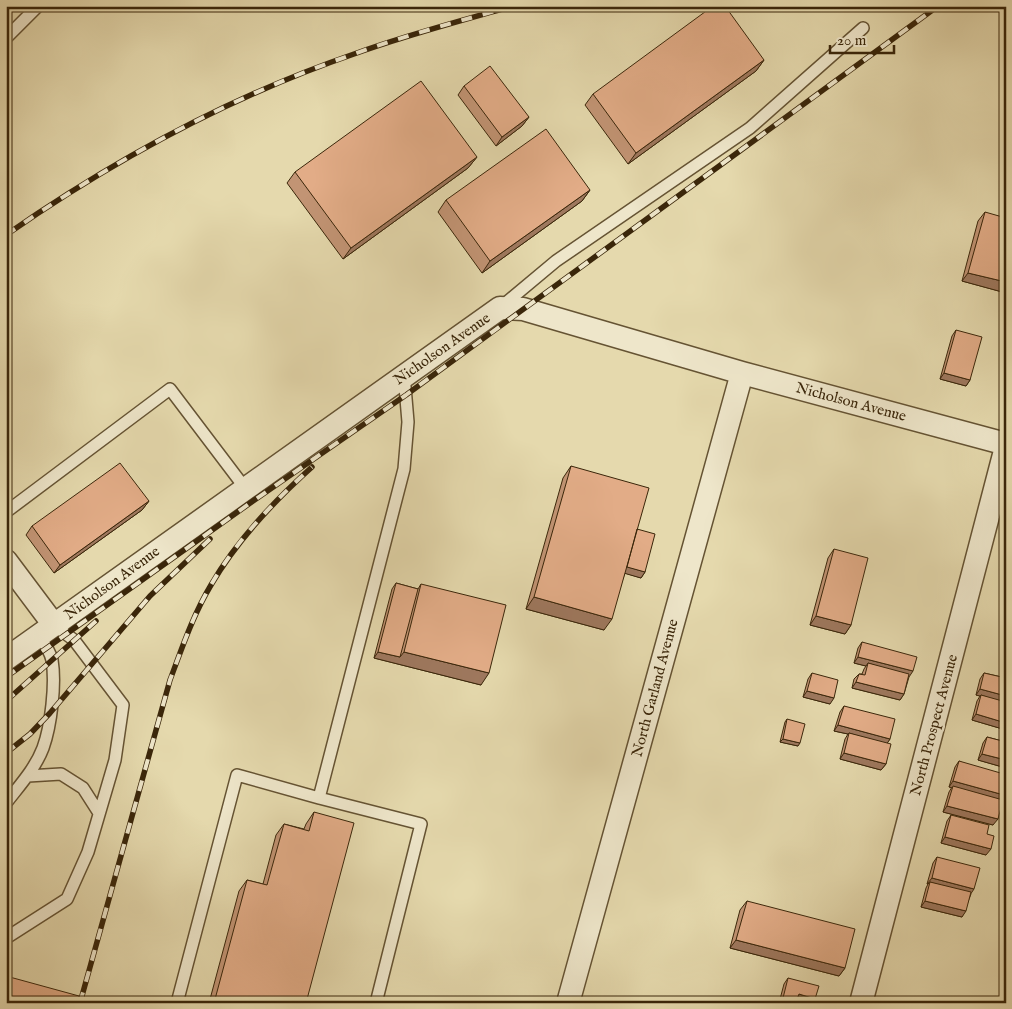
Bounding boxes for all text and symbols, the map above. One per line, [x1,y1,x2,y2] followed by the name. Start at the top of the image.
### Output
[830,22,893,54] scale bar
[837,31,867,50] text: 20 m
[390,309,494,389] street label: Nicholson Avenue
[794,378,908,426] street label: Nicholson Avenue
[60,542,164,624] street label: Nicholson Avenue
[627,617,683,759] street label: North Garland Avenue
[906,652,962,798] street label: North Prospect Avenue

